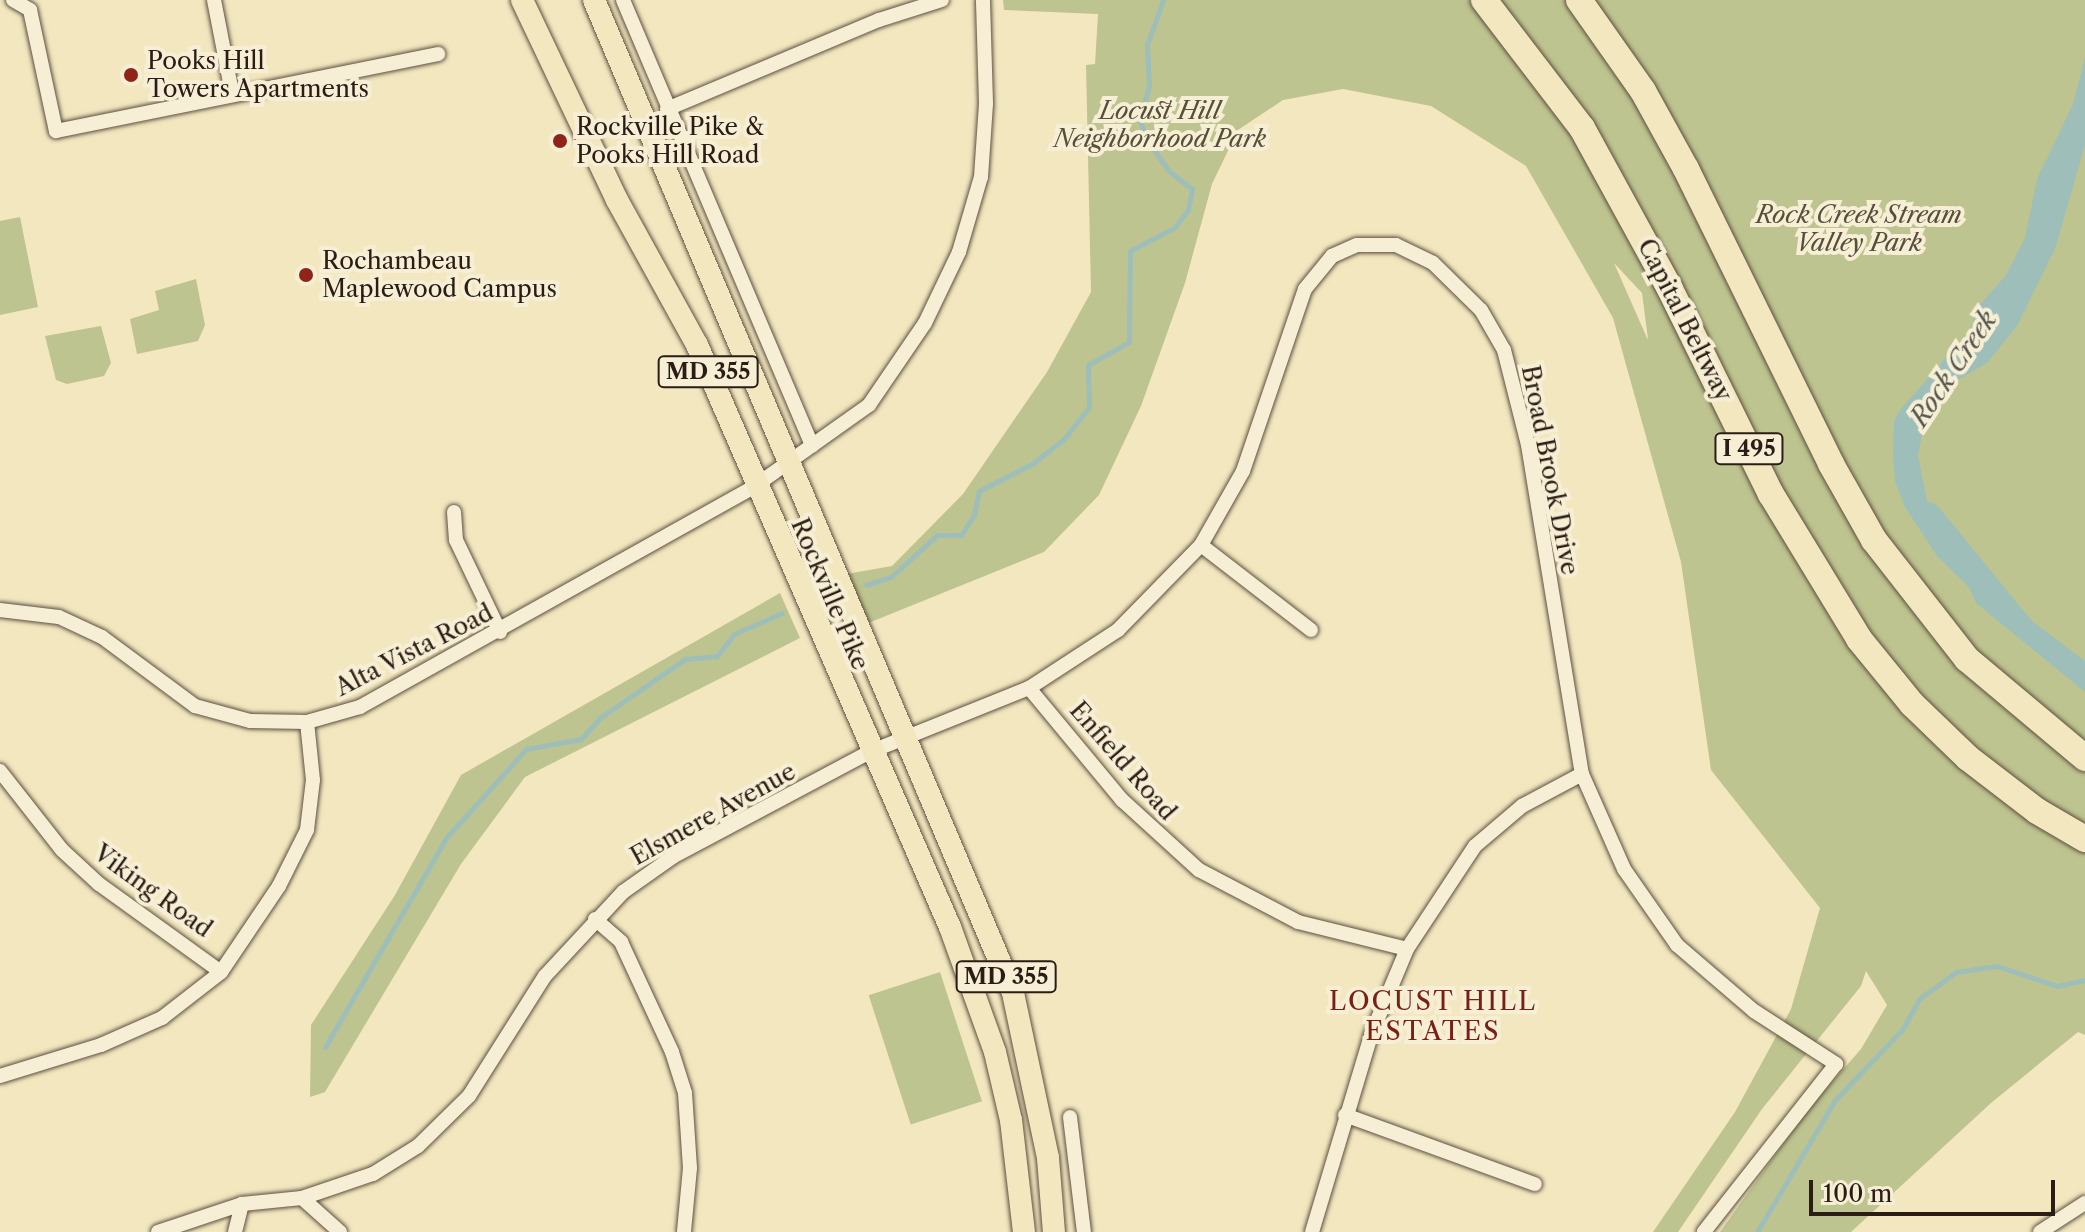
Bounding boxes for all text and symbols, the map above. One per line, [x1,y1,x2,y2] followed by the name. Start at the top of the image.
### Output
[147,47,370,103] place label: Pooks Hill Towers Apartments
[122,66,140,84] marker: Pooks Hill Towers Apartments
[1054,97,1266,153] park label: Locust Hill Neighborhood Park
[576,113,764,169] place label: Rockville Pike & Pooks Hill Road
[551,132,569,150] marker: Rockville Pike & Pooks Hill Road
[1756,201,1962,257] park label: Rock Creek Stream Valley Park
[1632,234,1738,406] street label: Capital Beltway
[322,247,557,303] place label: Rochambeau Maplewood Campus
[297,266,315,284] marker: Rochambeau Maplewood Campus
[1904,305,2004,433] water label: Rock Creek
[656,354,760,390] road number: MD 355
[1516,363,1584,577] street label: Broad Brook Drive
[1713,431,1785,467] road number: I 495
[785,514,875,674] street label: Rockville Pike
[330,598,498,702] street label: Alta Vista Road
[1064,696,1182,826] street label: Enfield Road
[625,757,801,871] street label: Elsmere Avenue
[88,838,218,944] street label: Viking Road
[954,959,1058,995] road number: MD 355
[1329,986,1537,1048] district label: LOCUST HILL ESTATES
[1813,1164,2059,1214] scale bar
[1823,1179,1892,1208] text: 100 m

